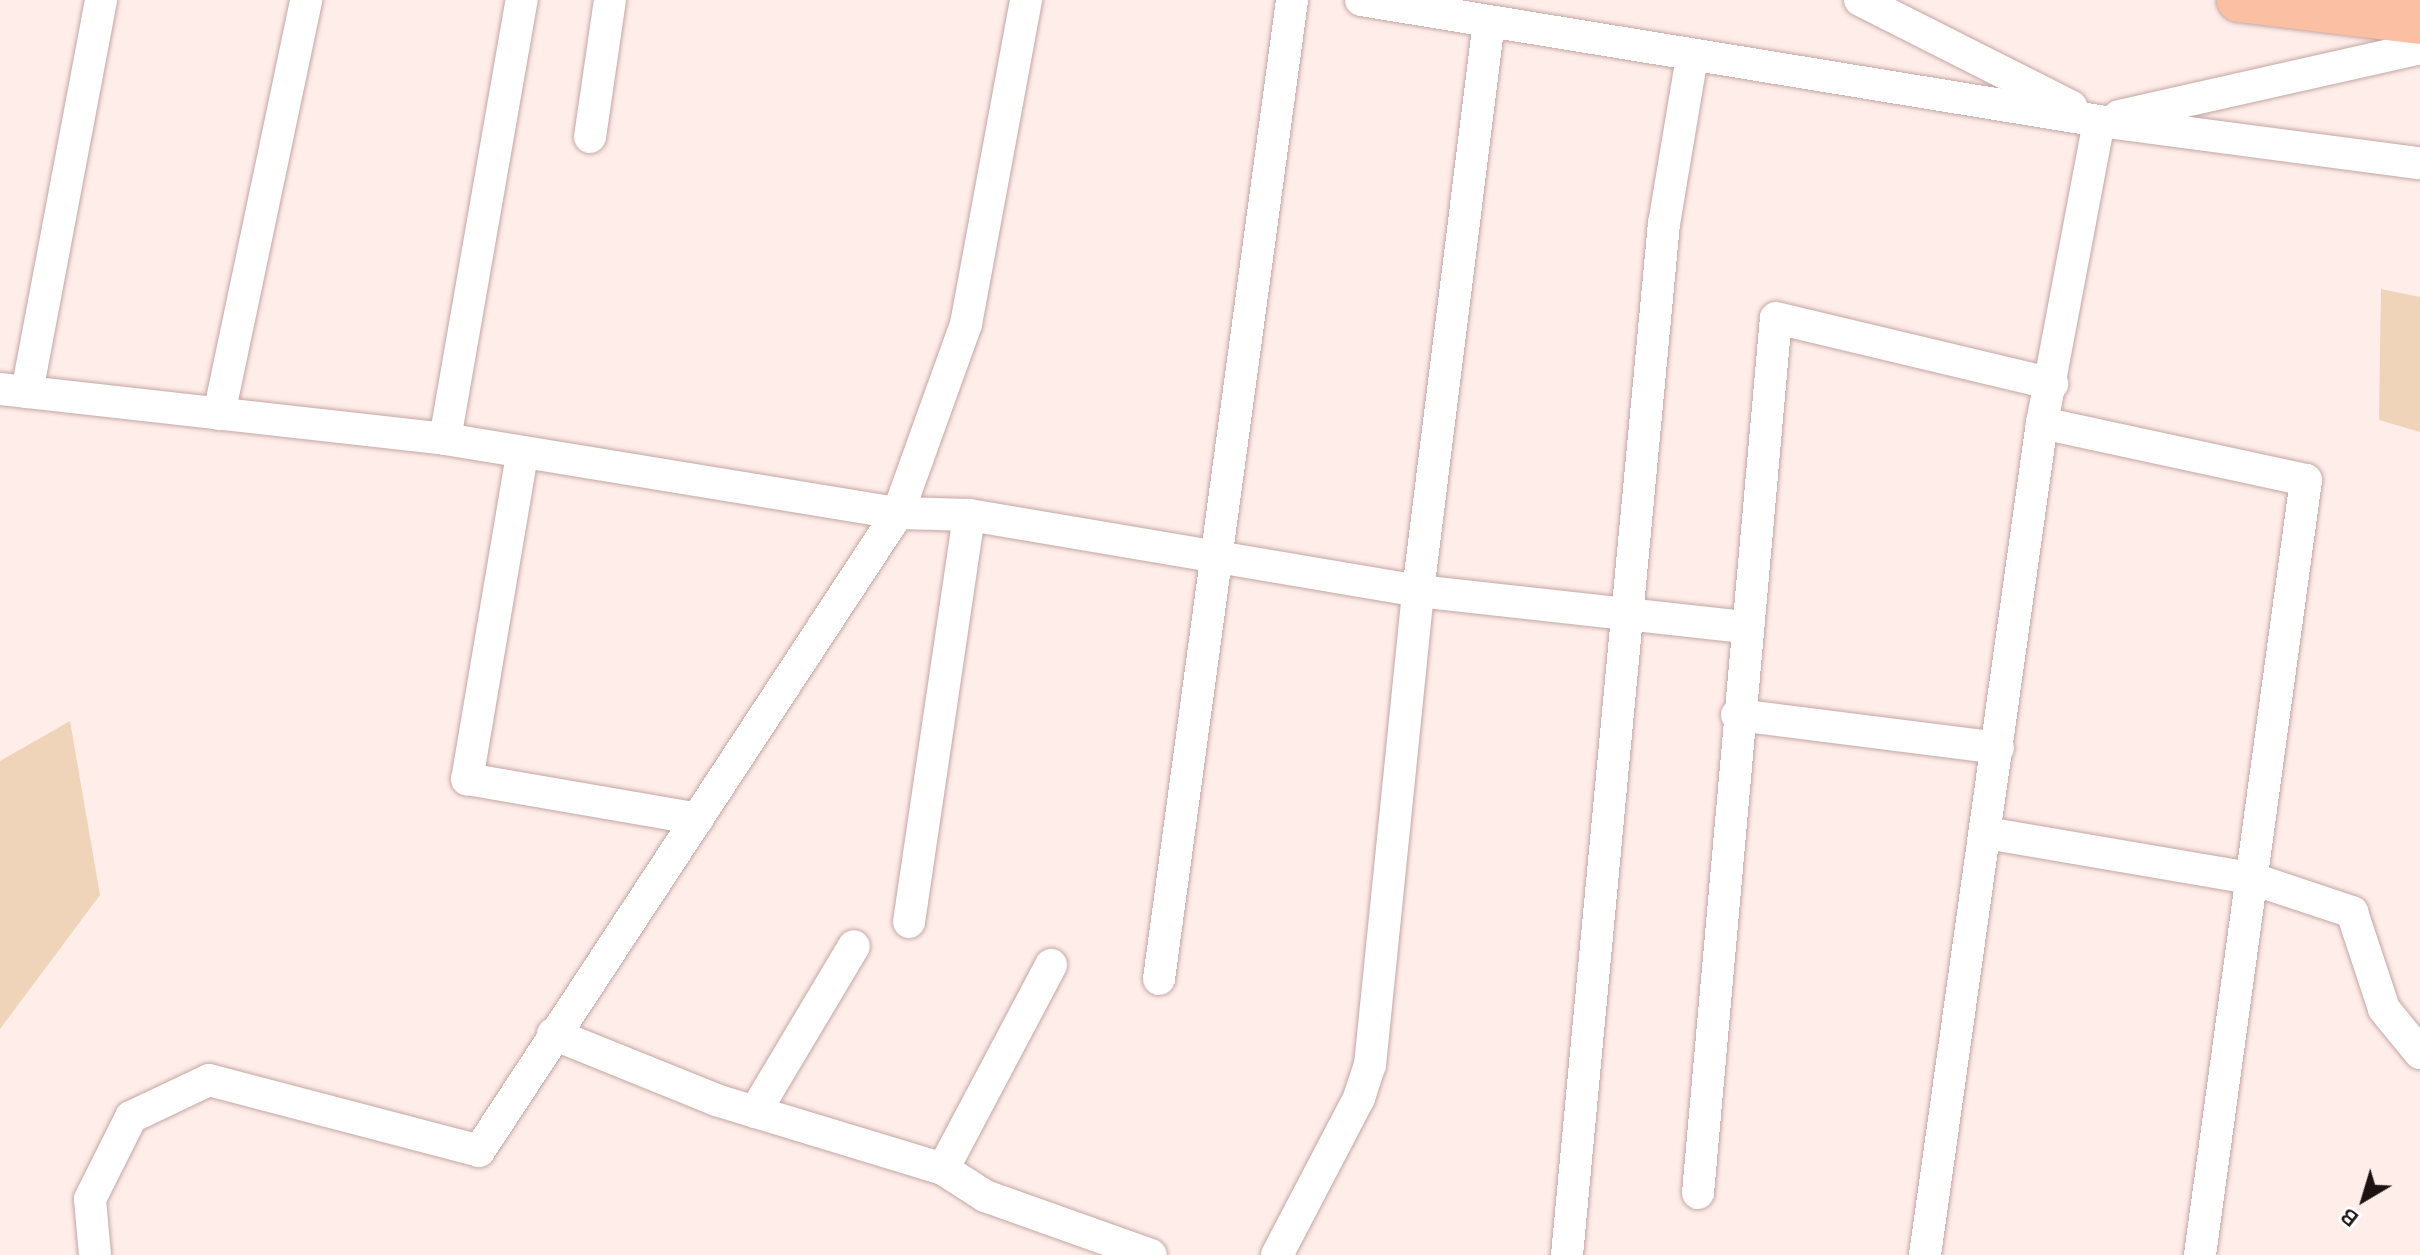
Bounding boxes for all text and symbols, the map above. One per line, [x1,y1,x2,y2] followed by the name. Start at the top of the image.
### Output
[2324,1159,2404,1239] north arrow
[2335,1202,2364,1234] text: B

